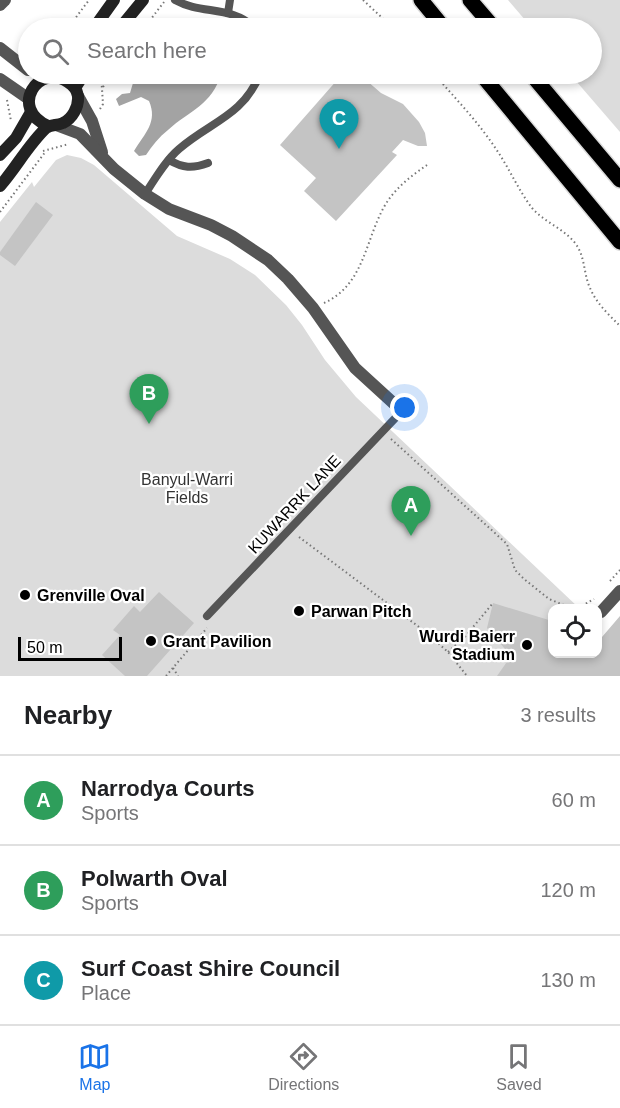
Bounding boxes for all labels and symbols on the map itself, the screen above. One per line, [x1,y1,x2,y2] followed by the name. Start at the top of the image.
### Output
[320,100,358,149] pin: C
[130,374,168,424] pin: B
[390,393,419,422] your location
[245,452,344,557] street label: KUWARRK LANE
[141,471,233,506] park label: Banyul-Warri Fields
[392,486,430,536] pin: A
[37,587,145,604] place label: Grenville Oval
[18,588,32,602] marker: Grenville Oval
[311,603,411,620] place label: Parwan Pitch
[292,604,306,618] marker: Parwan Pitch
[419,628,515,663] place label: Wurdi Baierr Stadium
[163,633,271,650] place label: Grant Pavilion
[18,634,122,662] scale bar
[144,634,158,648] marker: Grant Pavilion
[520,638,534,652] marker: Wurdi Baierr Stadium

